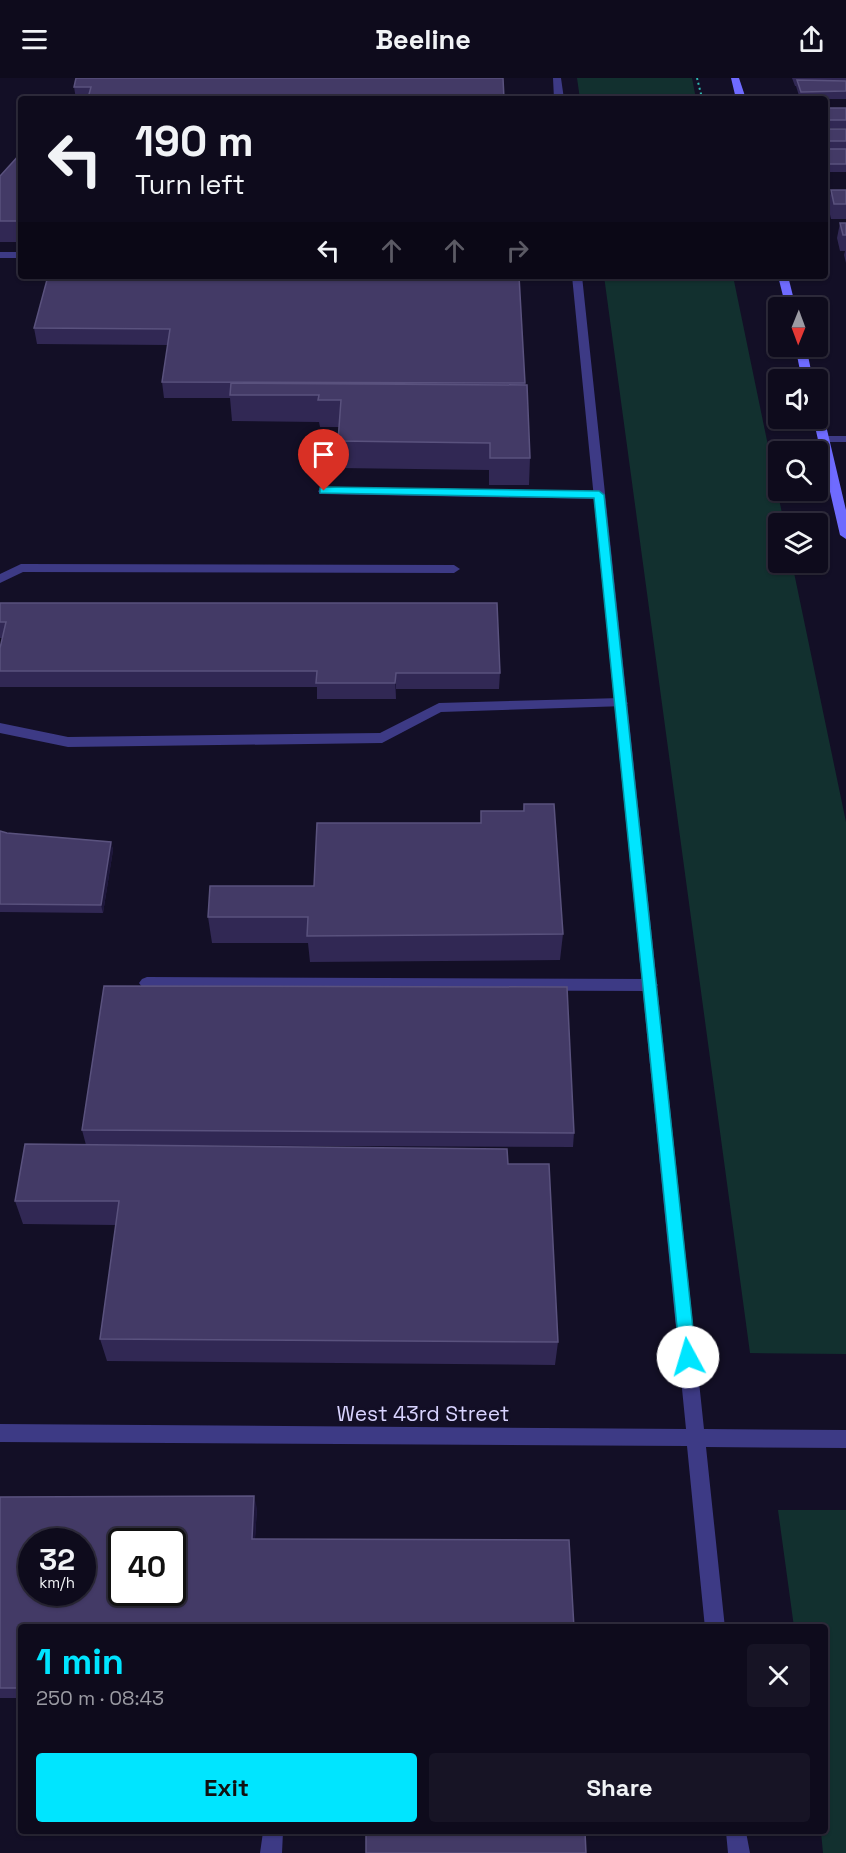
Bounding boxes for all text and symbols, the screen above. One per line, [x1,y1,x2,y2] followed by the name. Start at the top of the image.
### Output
[375,22,471,57] text: Beeline
[18,23,51,56] icon: menu
[795,23,828,56] icon: share
[135,115,254,168] text: 190 m
[36,120,114,198] icon: left
[135,167,245,202] text: Turn left
[312,234,345,267] icon: left
[375,234,408,267] icon: ahead
[438,234,471,267] icon: ahead
[501,234,534,267] icon: right
[768,297,828,357] north arrow
[768,297,828,573] map controls
[768,369,828,429] button: sound
[298,429,349,491] pin
[307,438,340,471] icon: arrive
[768,441,828,501] button: search
[768,513,828,573] button: layers
[656,1325,720,1389] position arrow
[337,1400,509,1427] street label: West 43rd Street
[108,1528,186,1606] speed limit sign: 40
[39,1540,75,1579] text: 32
[39,1573,75,1592] text: km/h
[36,1639,124,1685] text: 1 min
[747,1644,810,1707] button: close
[36,1685,164,1711] text: 250 m · 08:43
[36,1753,417,1822] button: Exit
[429,1753,810,1822] button: Share

